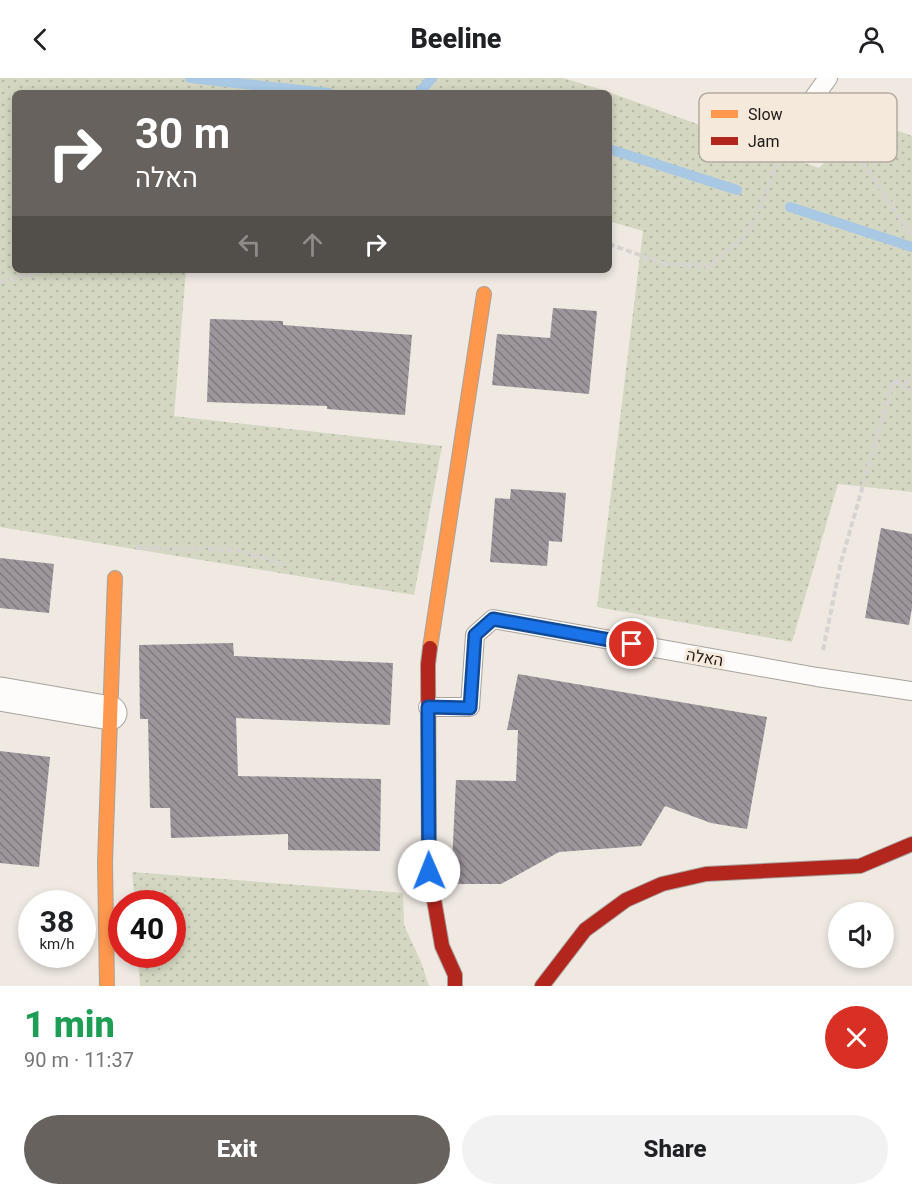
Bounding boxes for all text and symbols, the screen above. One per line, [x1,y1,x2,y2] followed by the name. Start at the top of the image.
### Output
[24,23,57,56] icon: back
[410,23,502,55] text: Beeline
[855,23,888,56] icon: person
[699,93,897,162] legend
[748,105,783,124] text: Slow
[135,109,230,158] text: 30 m
[36,114,114,192] icon: right
[748,132,780,151] text: Jam
[135,162,198,194] text: האלה
[233,228,266,261] icon: left
[296,228,329,261] icon: ahead
[359,228,392,261] icon: right
[606,618,657,669] pin
[615,627,648,660] icon: arrive
[685,645,725,670] street label: האלה
[397,839,461,903] position arrow
[108,890,186,968] speed limit sign: 40
[828,902,894,968] map controls
[828,902,894,968] button: sound
[40,904,74,939] text: 38
[39,935,75,953] text: km/h
[24,1004,115,1046] text: 1 min
[825,1006,888,1069] button: close
[24,1048,134,1072] text: 90 m · 11:37
[24,1115,450,1184] button: Exit
[462,1115,888,1184] button: Share

